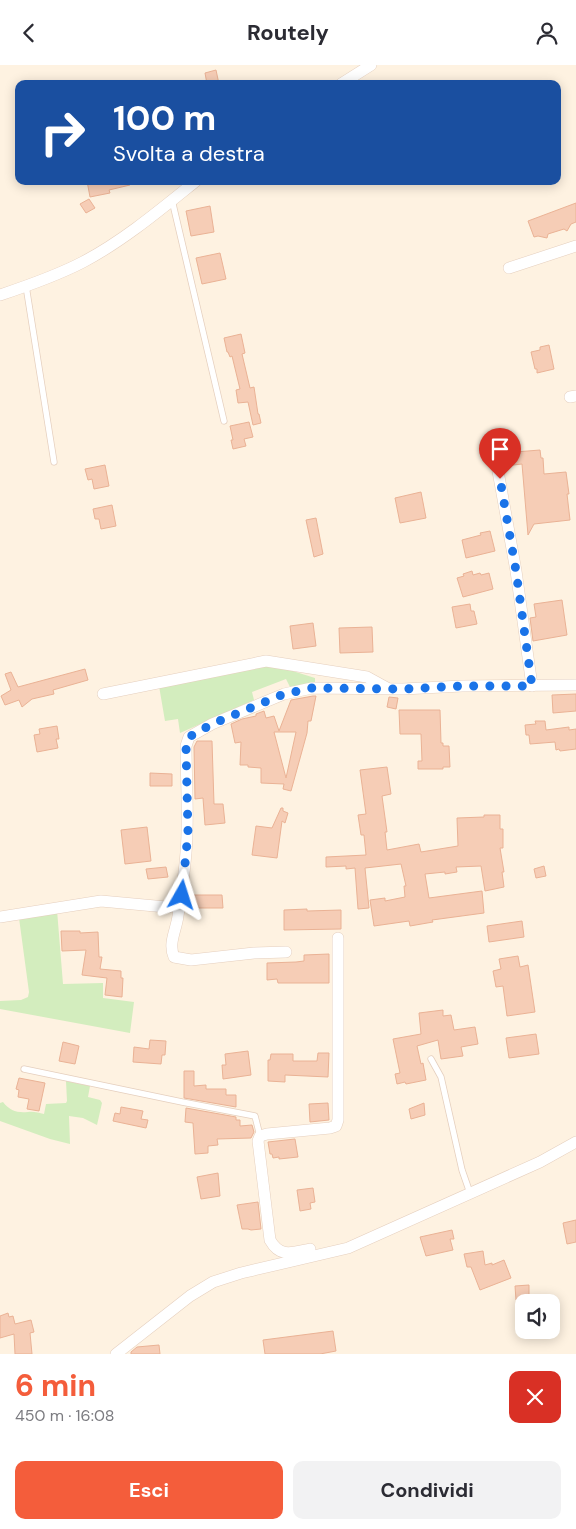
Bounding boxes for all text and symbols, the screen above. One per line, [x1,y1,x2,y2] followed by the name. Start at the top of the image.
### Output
[247,18,329,47] text: Routely
[15,19,43,47] icon: back
[533,19,561,47] icon: person
[113,95,216,141] text: 100 m
[30,100,95,165] icon: right
[113,139,265,168] text: Svolta a destra
[479,428,521,479] pin
[486,435,514,463] icon: arrive
[155,868,207,920] position arrow
[515,1294,560,1339] map controls
[515,1294,560,1339] button: sound
[15,1366,96,1405] text: 6 min
[509,1371,561,1423] button: close
[15,1405,115,1426] text: 450 m · 16:08
[15,1461,283,1519] button: Esci
[293,1461,561,1519] button: Condividi

